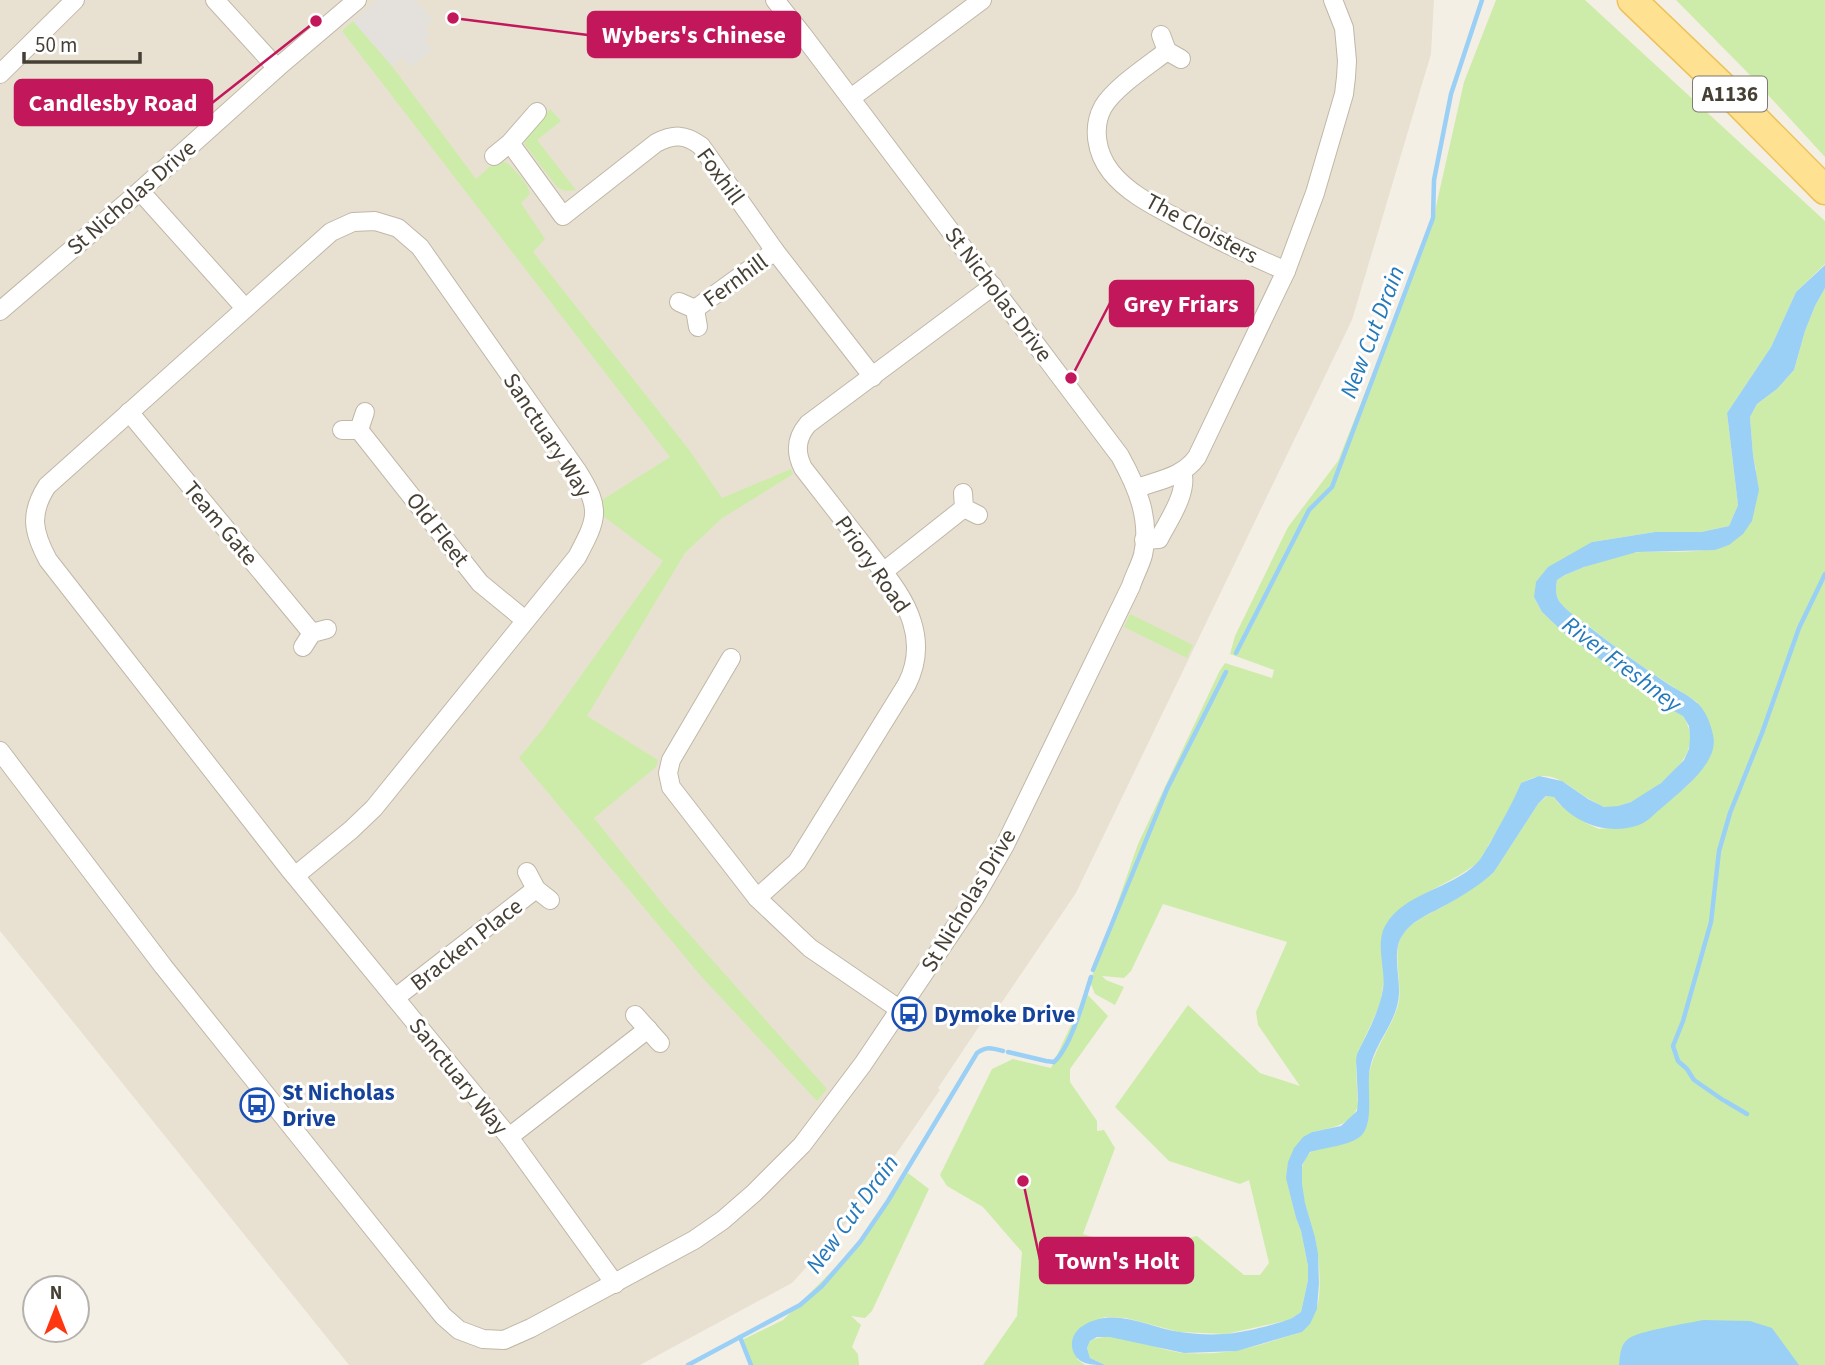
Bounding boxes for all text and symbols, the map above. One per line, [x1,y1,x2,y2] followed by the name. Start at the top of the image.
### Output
[588,12,800,57] callout: Wybers's Chinese
[602,18,786,53] text: Wybers's Chinese
[24,21,140,65] scale bar
[35,30,77,60] text: 50 m
[1693,76,1767,112] road number: A1136
[15,80,212,125] callout: Candlesby Road
[29,86,197,121] text: Candlesby Road
[59,132,203,263] street label: St Nicholas Drive
[689,141,753,212] street label: Foxhill
[1139,185,1264,272] street label: The Cloisters
[937,220,1060,369] street label: St Nicholas Drive
[696,246,774,315] street label: Fernhill
[1331,261,1414,403] water label: New Cut Drain
[1110,281,1253,326] callout: Grey Friars
[1123,287,1239,322] text: Grey Friars
[495,367,600,504] street label: Sanctuary Way
[175,474,266,573] street label: Team Gate
[398,485,477,574] street label: Old Fleet
[827,509,918,620] street label: Priory Road
[1555,608,1690,722] water label: River Freshney
[913,822,1024,978] street label: St Nicholas Drive
[403,890,529,999] street label: Bracken Place
[890,995,928,1033] bus stop icon: Dymoke Drive
[934,998,1075,1031] place label: Dymoke Drive
[401,1011,516,1142] street label: Sanctuary Way
[282,1076,395,1135] place label: St Nicholas Drive
[238,1086,276,1124] bus stop icon: St Nicholas Drive
[797,1148,907,1281] water label: New Cut Drain
[1040,1238,1193,1283] callout: Town's Holt
[1055,1244,1179,1279] text: Town's Holt
[21,1274,91,1344] north arrow
[50,1280,62,1307] text: N

